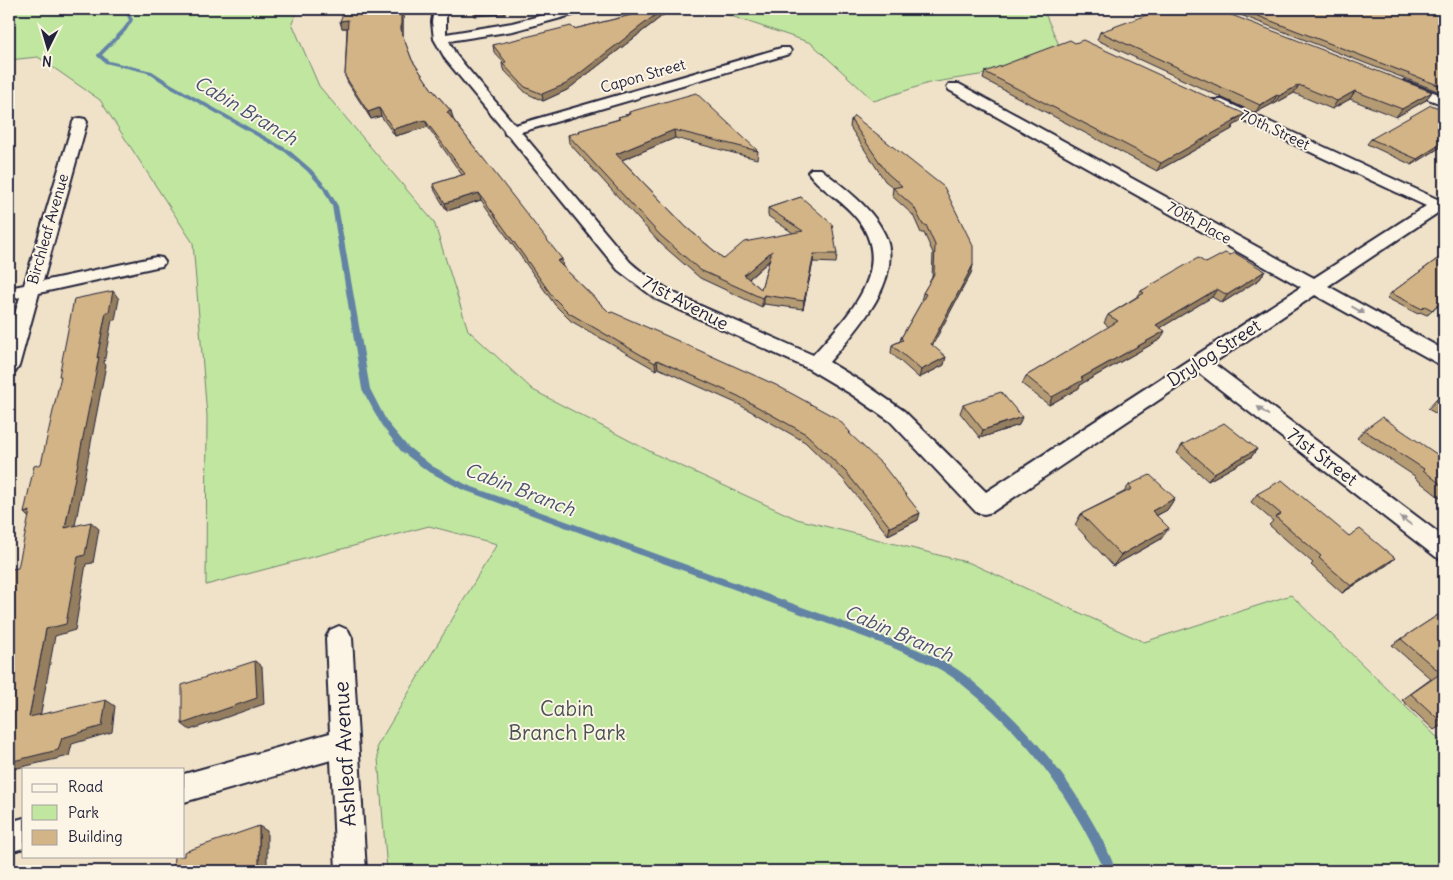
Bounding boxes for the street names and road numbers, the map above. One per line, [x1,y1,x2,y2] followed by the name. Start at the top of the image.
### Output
[598,54,688,97] street label: Capon Street
[1237,105,1313,154] street label: 70th Street
[23,171,72,286] street label: Birchleaf Avenue
[1164,197,1235,248] street label: 70th Place
[638,270,733,335] street label: 71st Avenue
[1163,314,1265,391] street label: Drylog Street
[1282,423,1362,491] street label: 71st Street
[327,681,362,827] street label: Ashleaf Avenue

